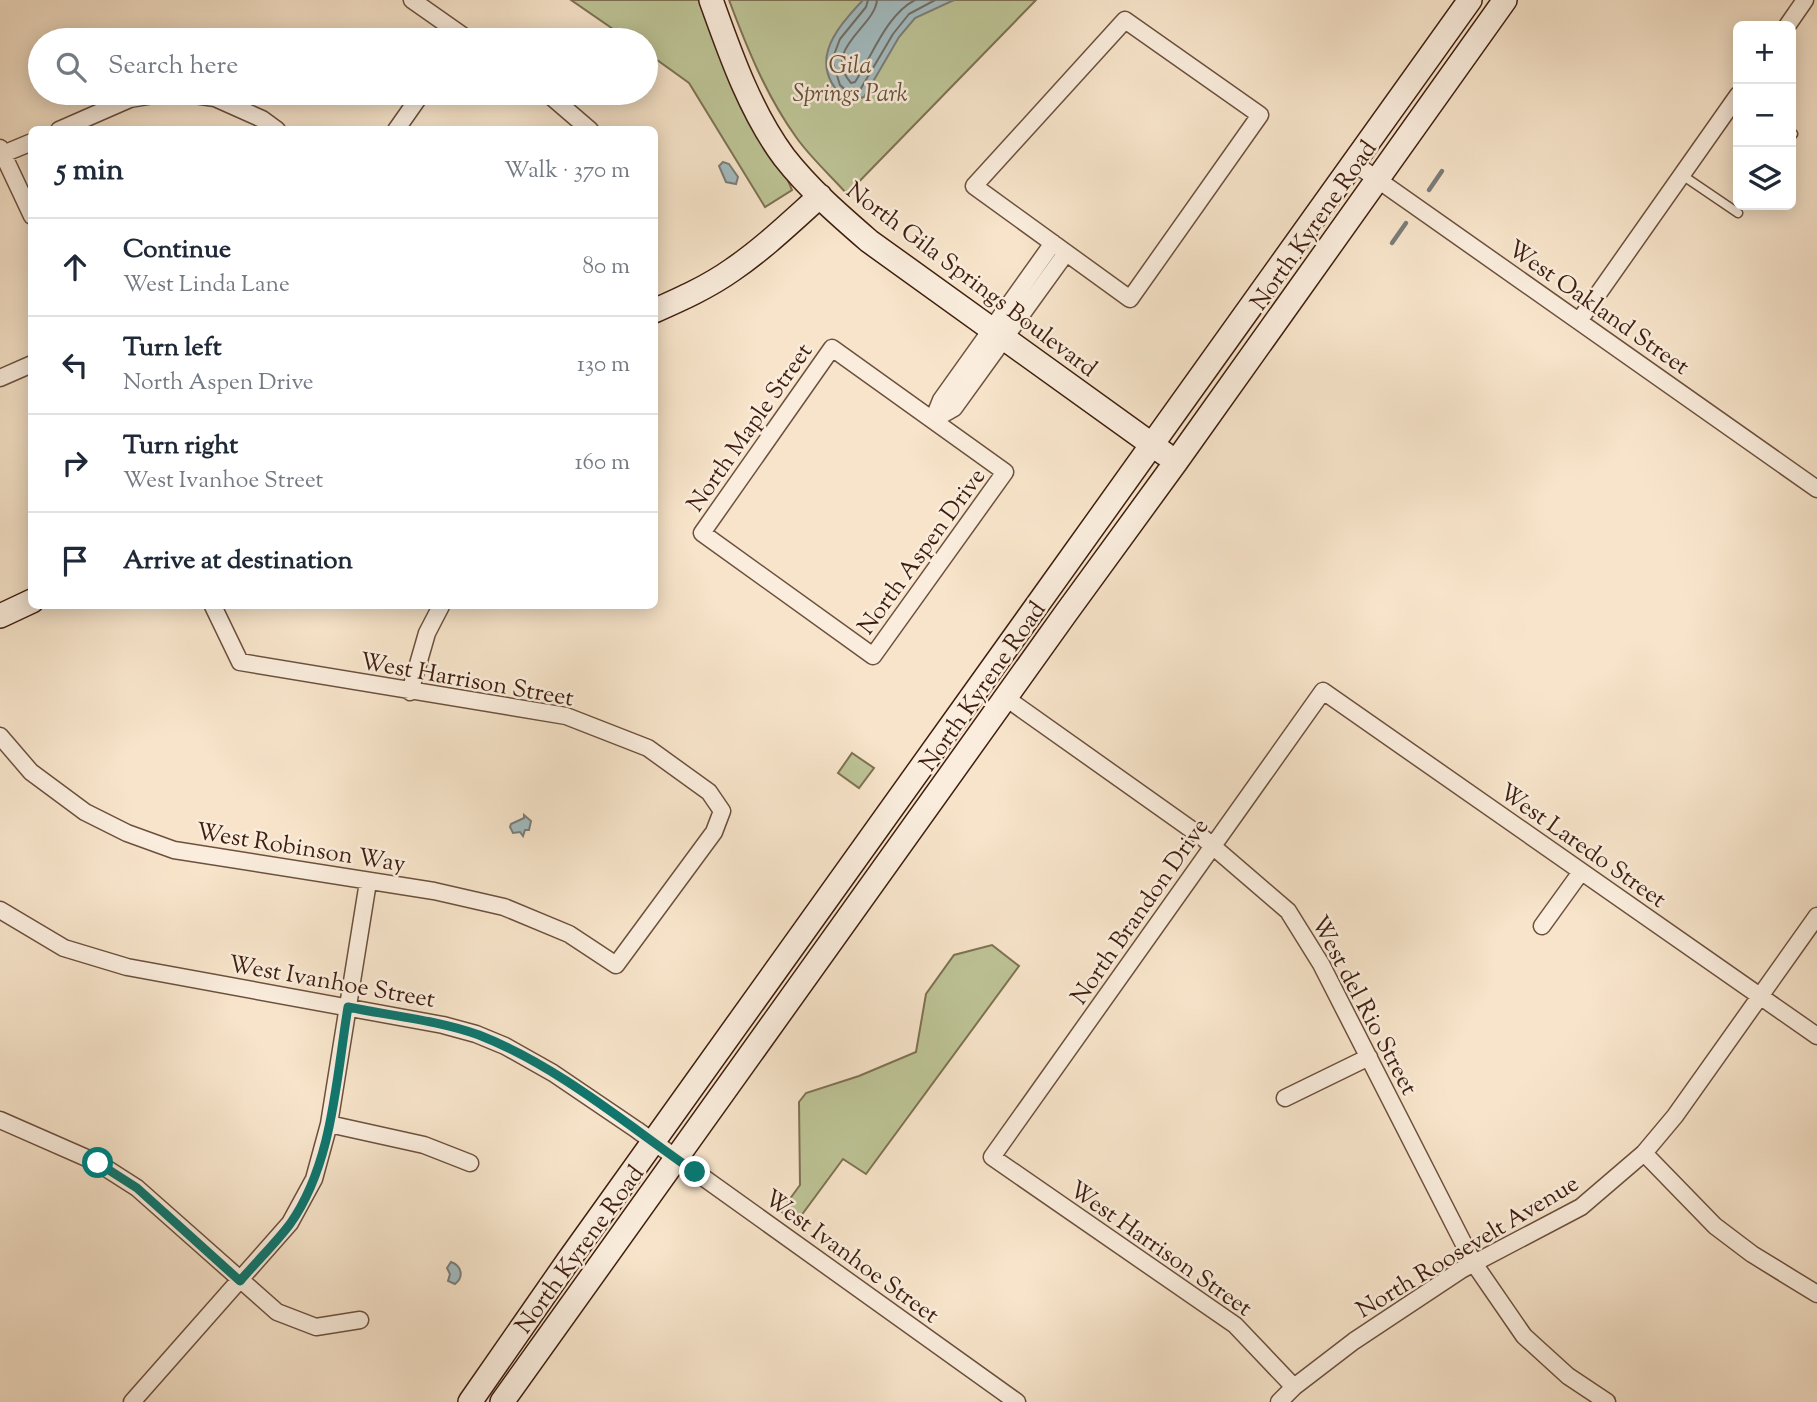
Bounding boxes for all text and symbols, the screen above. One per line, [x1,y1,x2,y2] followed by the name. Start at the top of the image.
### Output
[1733,21,1796,210] map controls
[1733,21,1796,84] button: +
[28,28,658,105] search box
[52,48,90,86] icon: search
[108,48,238,85] text: Search here
[792,50,908,112] park label: Gila Springs Park
[1733,84,1796,147] button: −
[1243,134,1386,318] street label: North Kyrene Road
[1733,147,1796,210] button: layers
[56,150,124,193] text: 5 min
[504,155,630,188] text: Walk · 370 m
[838,175,1104,387] street label: North Gila Springs Boulevard
[123,232,231,269] text: Continue
[1500,233,1696,384] street label: West Oakland Street
[56,248,94,286] icon: ahead
[582,251,630,284] text: 80 m
[123,269,290,302] text: West Linda Lane
[123,330,222,367] text: Turn left
[680,337,822,519] street label: North Maple Street
[56,346,94,384] icon: left
[577,349,630,382] text: 130 m
[123,367,314,400] text: North Aspen Drive
[123,428,238,465] text: Turn right
[56,444,94,482] icon: right
[575,447,630,480] text: 160 m
[850,462,995,643] street label: North Aspen Drive
[123,465,323,498] text: West Ivanhoe Street
[56,542,94,580] icon: arrive
[123,543,353,580] text: Arrive at destination
[912,595,1055,779] street label: North Kyrene Road
[357,645,576,717] street label: West Harrison Street
[1491,776,1672,917] street label: West Laredo Street
[1063,812,1218,1012] street label: North Brandon Drive
[194,816,408,882] street label: West Robinson Way
[1302,910,1425,1102] street label: West del Rio Street
[226,948,438,1018] street label: West Ivanhoe Street
[82,1147,113,1178] route start
[679,1156,710,1187] route end
[508,1159,654,1341] street label: North Kyrene Road
[1350,1168,1586,1328] street label: North Roosevelt Avenue
[1061,1174,1258,1326] street label: West Harrison Street
[756,1182,945,1333] street label: West Ivanhoe Street

